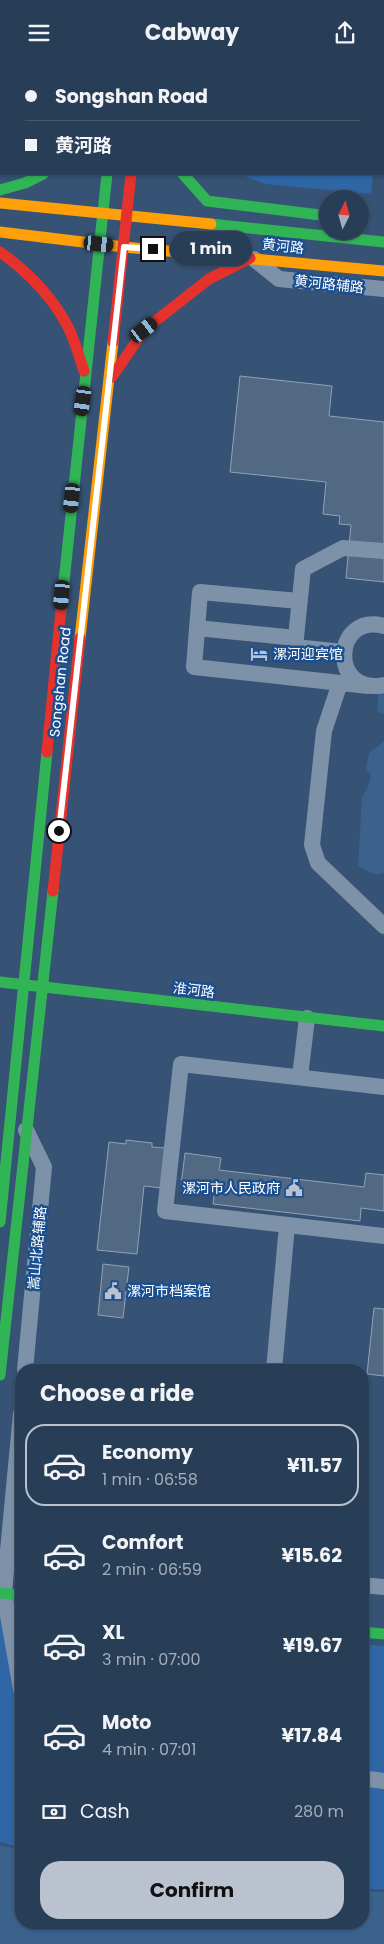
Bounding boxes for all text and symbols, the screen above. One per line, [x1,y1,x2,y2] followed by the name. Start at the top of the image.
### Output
[145,17,239,48] text: Cabway
[25,19,53,47] icon: menu
[331,19,359,47] icon: share
[55,83,208,110] text: Songshan Road
[55,132,112,159] text: 黄河路
[319,190,369,240] north arrow
[319,190,369,240] map controls
[170,231,253,267] callout: 1 min
[261,234,305,258] street label: 黄河路
[83,235,114,253] car
[190,237,232,260] text: 1 min
[142,238,164,260] route end
[293,270,365,298] street label: 黄河路辅路
[127,315,160,345] car
[73,385,92,417] car
[62,482,81,514] car
[53,579,70,611] car
[44,626,76,738] street label: Songshan Road
[249,644,269,664] hotel icon: 漯河迎宾馆
[273,644,343,664] place label: 漯河迎宾馆
[48,820,70,842] route start
[172,978,216,1002] street label: 淮河路
[182,1178,280,1198] place label: 漯河市人民政府
[284,1178,304,1198] public building icon: 漯河市人民政府
[23,1205,51,1291] street label: 嵩山北路辅路
[103,1281,123,1301] public building icon: 漯河市档案馆
[127,1281,211,1301] place label: 漯河市档案馆
[40,1378,194,1409] text: Choose a ride
[102,1439,193,1466] text: Economy
[42,1443,87,1488] icon: car
[287,1452,342,1479] text: ¥11.57
[102,1468,198,1491] text: 1 min · 06:58
[102,1529,184,1556] text: Comfort
[42,1533,87,1578] icon: car
[281,1542,342,1569] text: ¥15.62
[102,1558,202,1581] text: 2 min · 06:59
[102,1619,125,1646] text: XL
[42,1623,87,1668] icon: car
[283,1632,342,1659] text: ¥19.67
[102,1648,201,1671] text: 3 min · 07:00
[102,1709,151,1736] text: Moto
[42,1713,87,1758] icon: car
[281,1722,342,1749] text: ¥17.84
[102,1738,196,1761] text: 4 min · 07:01
[40,1798,68,1826] icon: cash
[80,1798,130,1825] text: Cash
[294,1800,344,1823] text: 280 m
[40,1861,344,1919] button: Confirm

